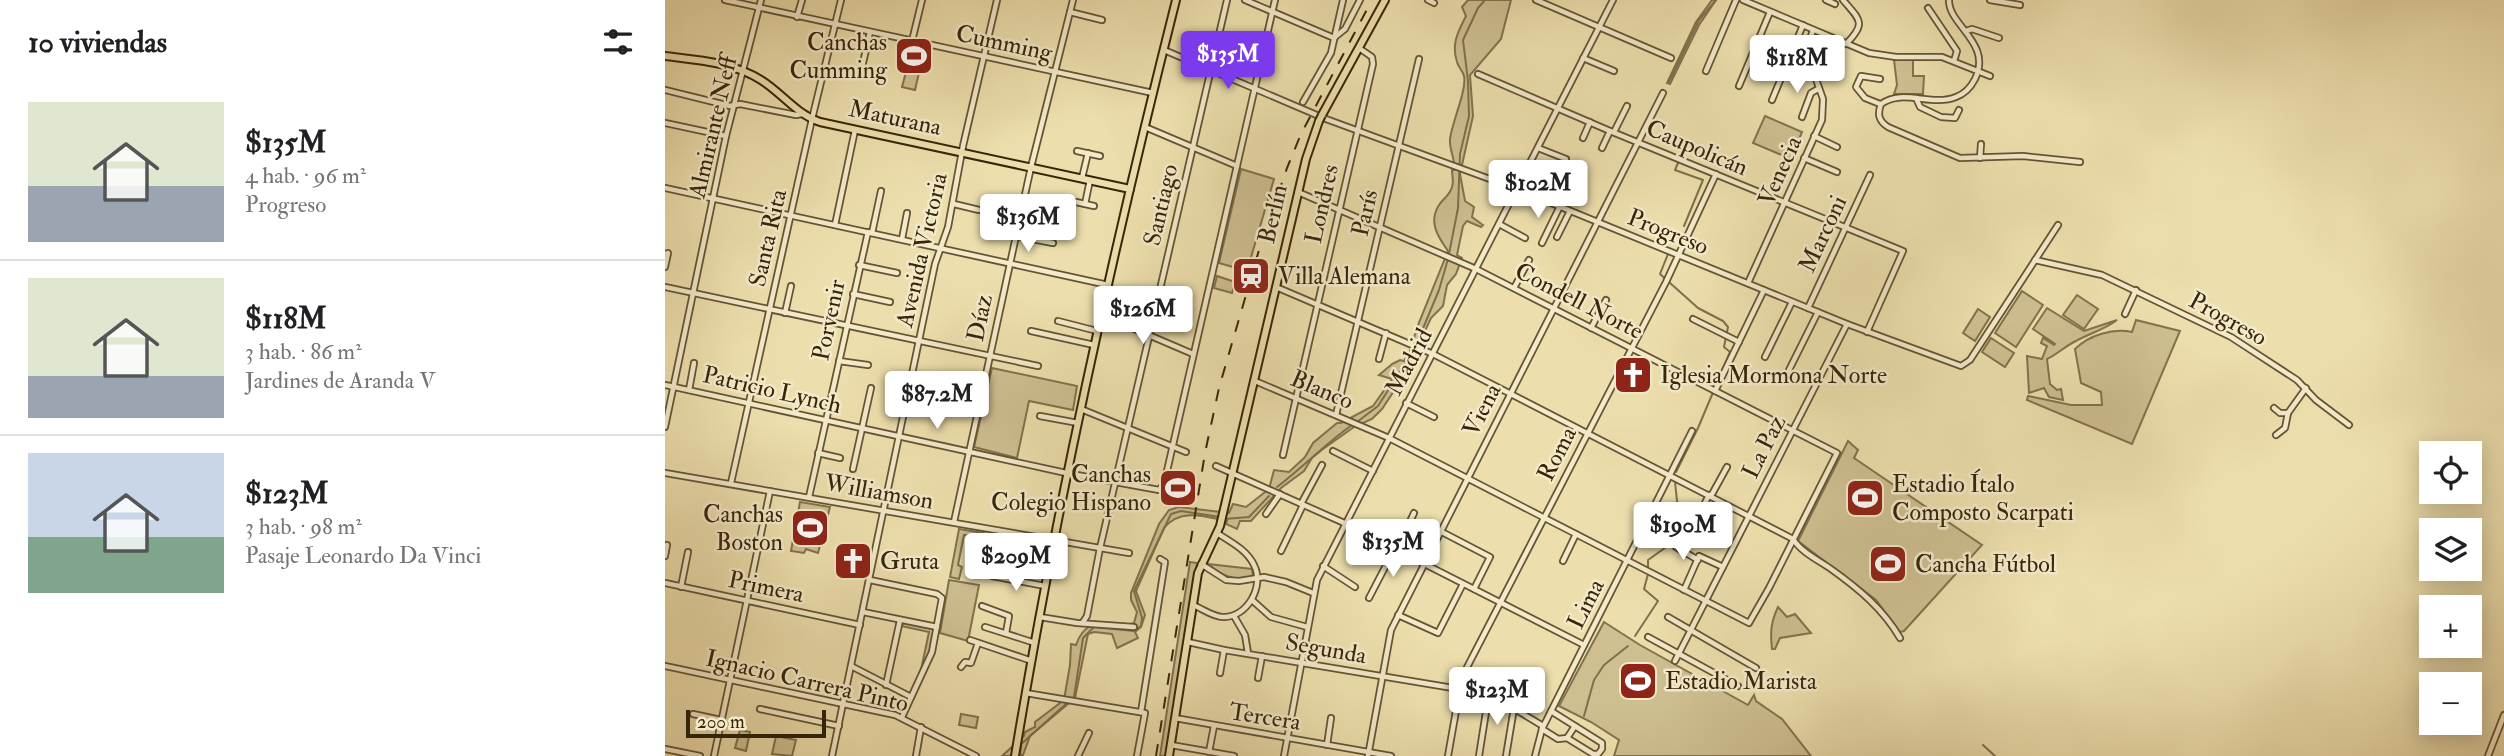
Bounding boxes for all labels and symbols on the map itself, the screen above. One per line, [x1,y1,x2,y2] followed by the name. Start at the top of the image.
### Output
[953,18,1056,69] street label: Cumming
[789,27,888,86] place label: Canchas Cumming
[1179,32,1277,91] pin: $135M
[893,35,935,77] sports icon: Canchas Cumming
[1748,36,1846,95] pin: $118M
[681,49,745,202] street label: Almirante Neff
[846,93,945,143] street label: Maturana
[1641,113,1753,183] street label: Caupolicán
[1751,130,1810,211] street label: Venecia
[1489,160,1587,220] pin: $102M
[1137,161,1185,249] street label: Santiago
[1298,161,1346,247] street label: Londres
[889,169,955,331] street label: Avenida Victoria
[1251,182,1295,246] street label: Berlín
[742,185,795,290] street label: Santa Rita
[1345,187,1385,239] street label: París
[1792,190,1854,278] street label: Marconi
[979,194,1077,254] pin: $136M
[1623,202,1713,262] street label: Progreso
[1230,255,1272,297] station icon: Villa Alemana
[1510,255,1648,347] street label: Condell Norte
[1278,261,1412,292] place label: Villa Alemana
[805,277,853,363] street label: Porvenir
[2183,285,2273,353] street label: Progreso
[1094,286,1192,346] pin: $126M
[960,291,1000,344] street label: Díaz
[1378,323,1440,401] street label: Madrid
[1612,354,1654,396] church icon: Iglesia Mormona Norte
[700,359,845,421] street label: Patricio Lynch
[1660,360,1887,391] place label: Iglesia Mormona Norte
[1286,363,1358,417] street label: Blanco
[880,372,994,431] pin: $87.2M
[1456,377,1509,442] street label: Viena
[1735,410,1793,484] street label: La Paz
[1530,421,1584,486] street label: Roma
[991,459,1151,518] place label: Canchas Colegio Hispano
[821,467,936,517] street label: Williamson
[1157,467,1199,509] sports icon: Canchas Colegio Hispano
[1892,468,2074,528] place label: Estadio Ítalo Composto Scarpati
[1844,477,1886,519] sports icon: Estadio Ítalo Composto Scarpati
[703,499,783,558] place label: Canchas Boston
[1634,503,1732,562] pin: $190M
[789,507,831,549] sports icon: Canchas Boston
[1344,520,1442,579] pin: $135M
[967,534,1065,593] pin: $209M
[832,540,874,582] church icon: Gruta
[1867,543,1909,585] sports icon: Cancha Fútbol
[880,546,940,577] place label: Gruta
[1915,549,2056,580] place label: Cancha Fútbol
[725,564,808,610] street label: Primera
[1560,573,1612,634] street label: Lima
[1283,627,1370,672] street label: Segunda
[703,643,911,719] street label: Ignacio Carrera Pinto
[1617,660,1659,702] sports icon: Estadio Marista
[1665,666,1818,697] place label: Estadio Marista
[1448,668,1546,727] pin: $123M
[1227,696,1304,738] street label: Tercera
[686,707,826,739] scale bar

